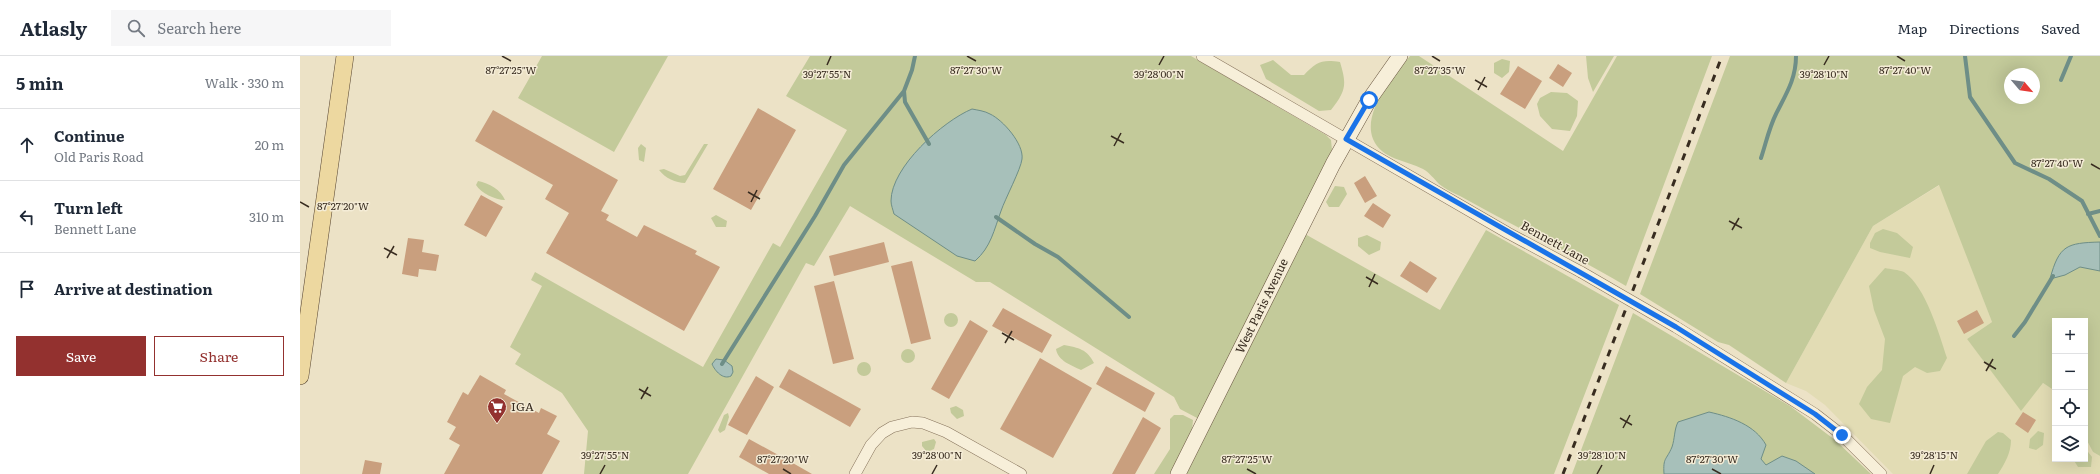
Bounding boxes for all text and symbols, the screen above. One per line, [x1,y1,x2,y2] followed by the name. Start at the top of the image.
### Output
[111,10,391,46] search box
[20,14,87,42] text: Atlasly
[157,16,241,39] text: Search here
[125,17,147,39] icon: search
[1897,18,1927,38] text: Map
[1949,18,2019,38] text: Directions
[2041,18,2080,38] text: Saved
[485,62,537,77] text: 87°27'25"W
[950,62,1002,77] text: 87°27'30"W
[1414,62,1466,77] text: 87°27'35"W
[1879,62,1931,77] text: 87°27'40"W
[803,66,851,81] text: 39°27'55"N
[1134,66,1184,81] text: 39°28'00"N
[1800,66,1848,81] text: 39°28'10"N
[2004,68,2040,104] north arrow
[16,70,64,95] text: 5 min
[205,73,284,92] text: Walk · 330 m
[1360,91,1378,109] route start
[54,124,124,147] text: Continue
[16,134,38,156] icon: ahead
[255,135,284,154] text: 20 m
[54,147,144,166] text: Old Paris Road
[2031,155,2083,170] text: 87°27'40"W
[54,196,123,219] text: Turn left
[317,198,369,213] text: 87°27'20"W
[16,206,38,228] icon: left
[249,207,284,226] text: 310 m
[1518,216,1593,268] street label: Bennett Lane
[54,219,136,238] text: Bennett Lane
[1230,255,1292,356] street label: West Paris Avenue
[54,277,213,300] text: Arrive at destination
[16,278,38,300] icon: arrive
[2052,318,2088,462] map controls
[2052,318,2088,354] button: +
[16,336,146,376] button: Save
[154,336,284,376] button: Share
[2052,354,2088,390] button: −
[2052,390,2088,426] button: locate
[486,396,508,424] supermarket icon: IGA
[511,397,534,415] place label: IGA
[1833,426,1851,444] route end
[2052,426,2088,462] button: layers
[581,447,629,462] text: 39°27'55"N
[912,447,962,462] text: 39°28'00"N
[1578,447,1626,462] text: 39°28'10"N
[1910,447,1958,462] text: 39°28'15"N
[757,451,809,466] text: 87°27'20"W
[1221,451,1273,466] text: 87°27'25"W
[1686,451,1738,466] text: 87°27'30"W

